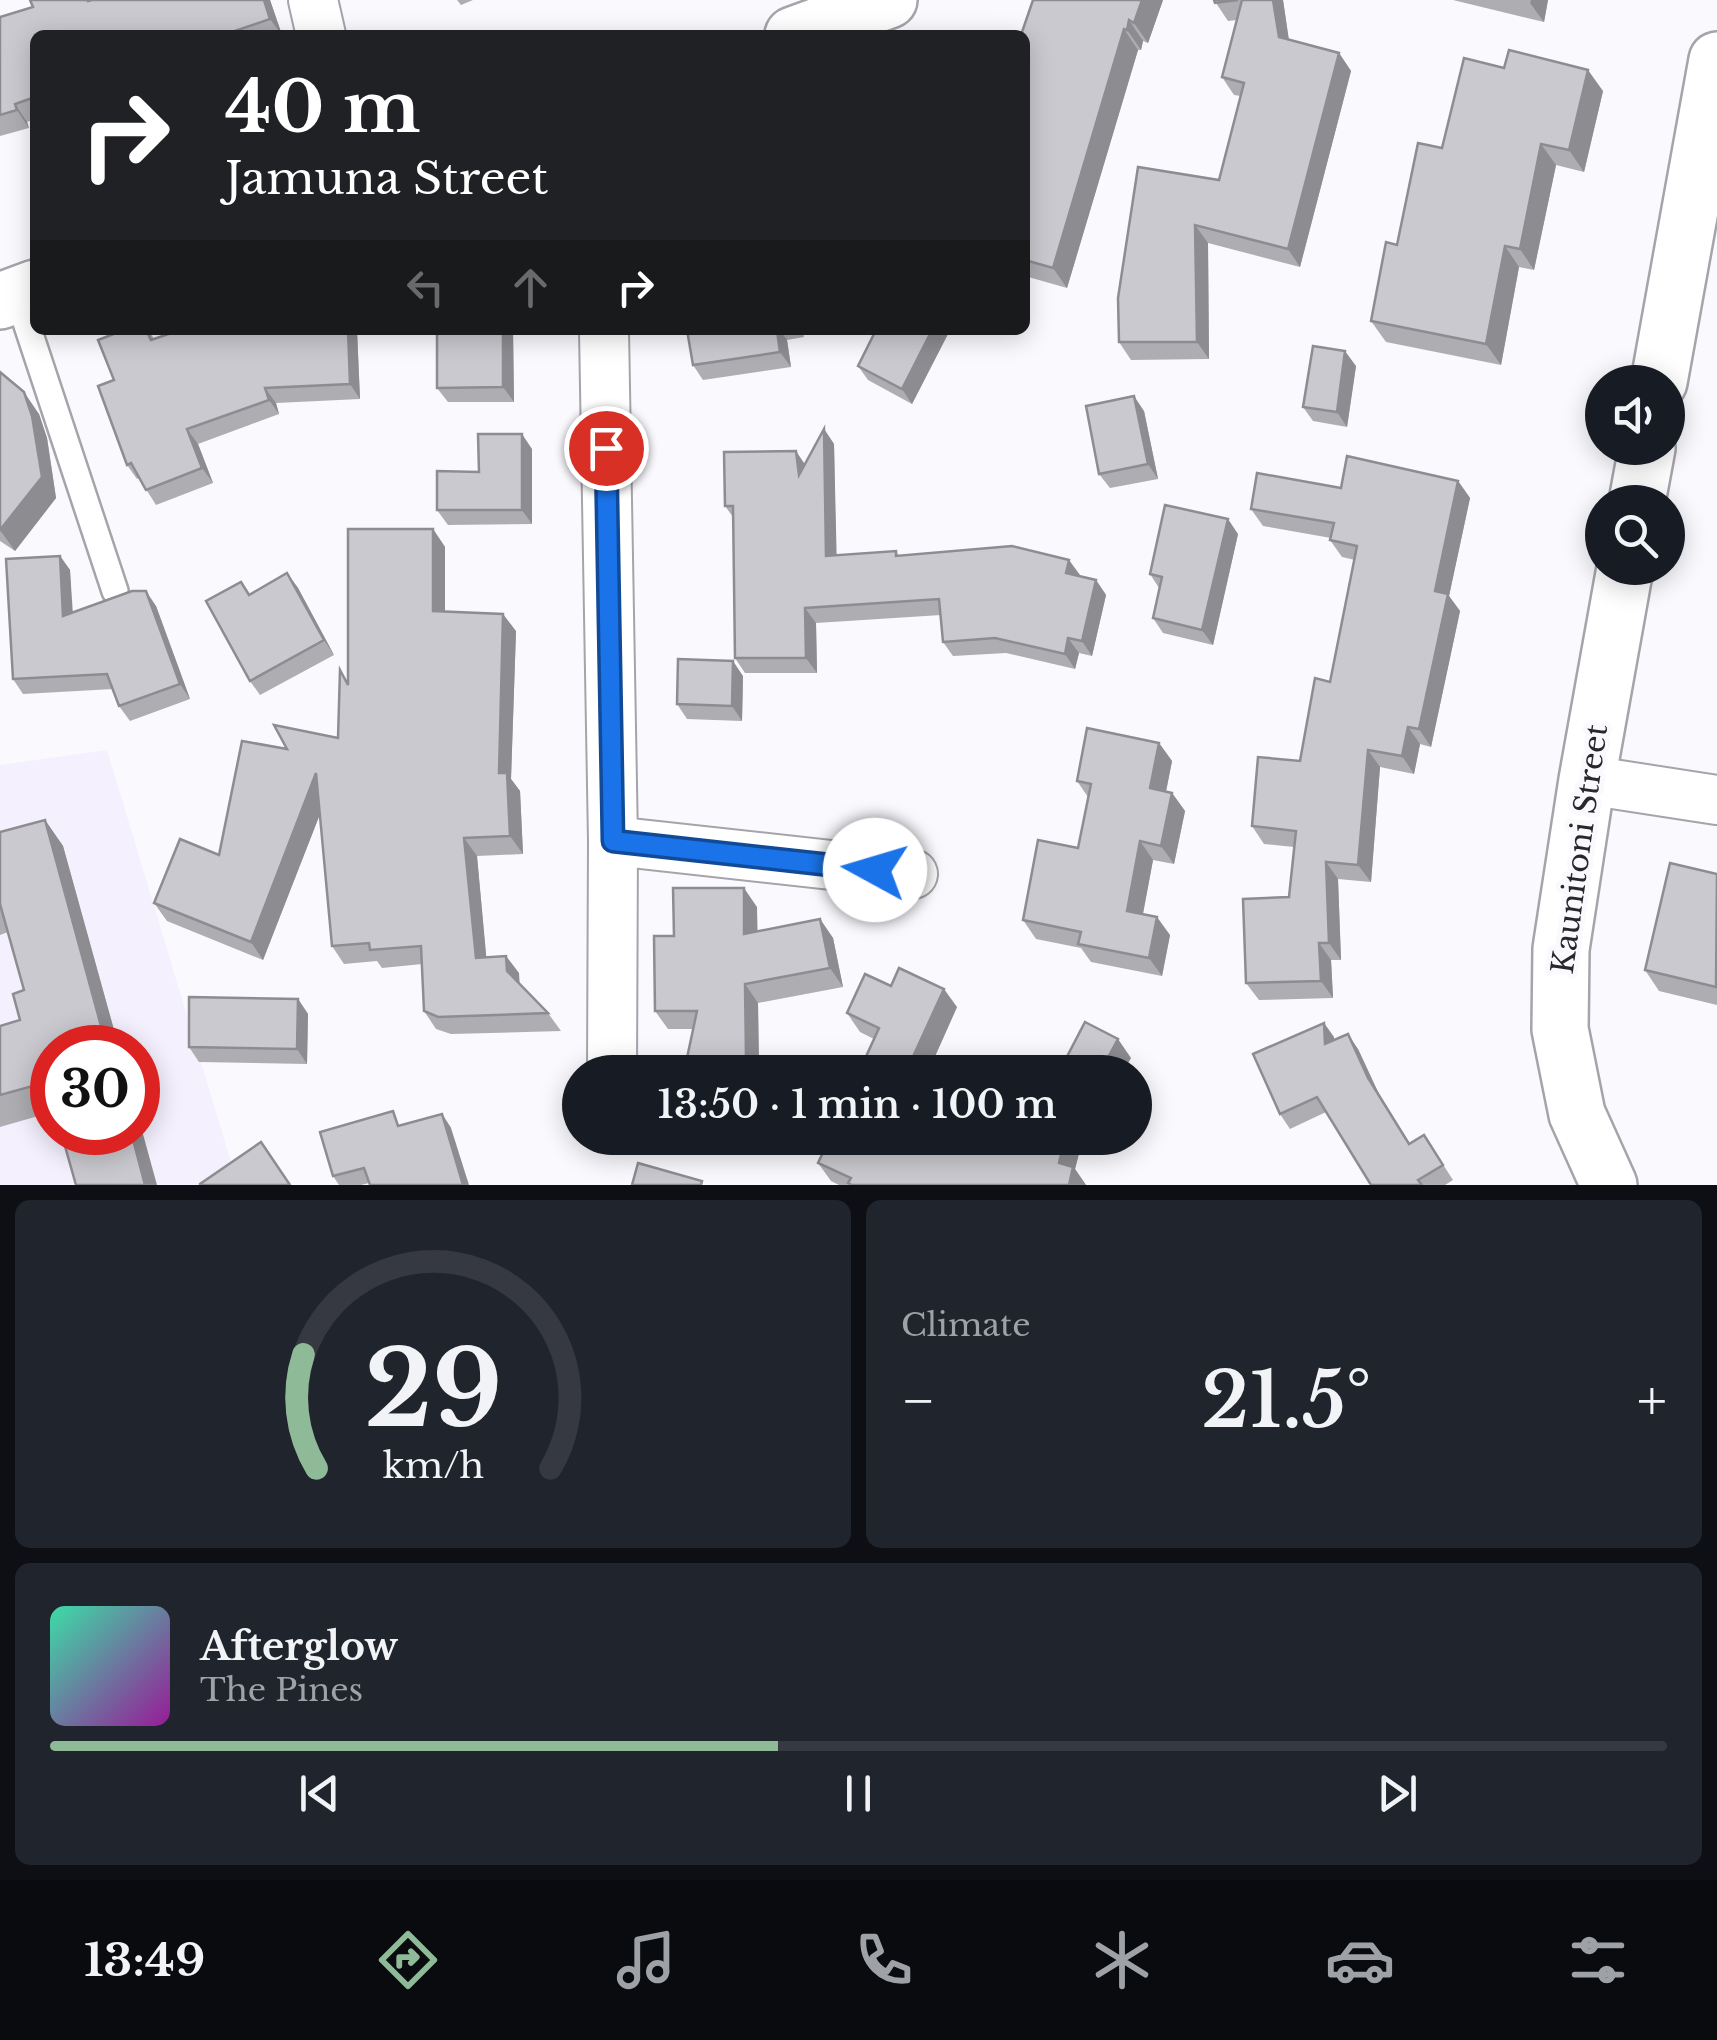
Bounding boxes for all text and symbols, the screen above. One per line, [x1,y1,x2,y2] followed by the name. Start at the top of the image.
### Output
[225,64,420,151] text: 40 m
[60,70,190,200] icon: right
[225,150,548,206] text: Jamuna Street
[398,260,453,315] icon: left
[503,260,558,315] icon: ahead
[608,260,663,315] icon: right
[1585,365,1685,585] map controls
[1585,365,1685,465] button: sound
[564,406,649,491] pin
[579,421,634,476] icon: arrive
[1585,485,1685,585] button: search
[1544,721,1615,976] street label: Kaunitoni Street
[823,818,927,922] position arrow
[30,1025,160,1155] speed limit sign: 30
[657,1081,1057,1128] text: 13:50 · 1 min · 100 m
[901,1305,1030,1345] text: Climate
[364,1325,502,1454] text: 29
[1201,1354,1371,1447] text: 21.5°
[901,1367,936,1435] text: −
[1637,1367,1667,1435] text: +
[382,1443,484,1488] text: km/h
[200,1623,398,1670] text: Afterglow
[200,1670,363,1710] text: The Pines
[292,1766,347,1821] icon: previous
[831,1766,886,1821] icon: pause
[1370,1766,1425,1821] icon: next
[373,1925,443,1995] icon: directions
[611,1925,681,1995] icon: music
[849,1925,919,1995] icon: phone
[1087,1925,1157,1995] icon: climate
[1325,1925,1395,1995] icon: car
[1563,1925,1633,1995] icon: filters
[84,1932,205,1988] text: 13:49

